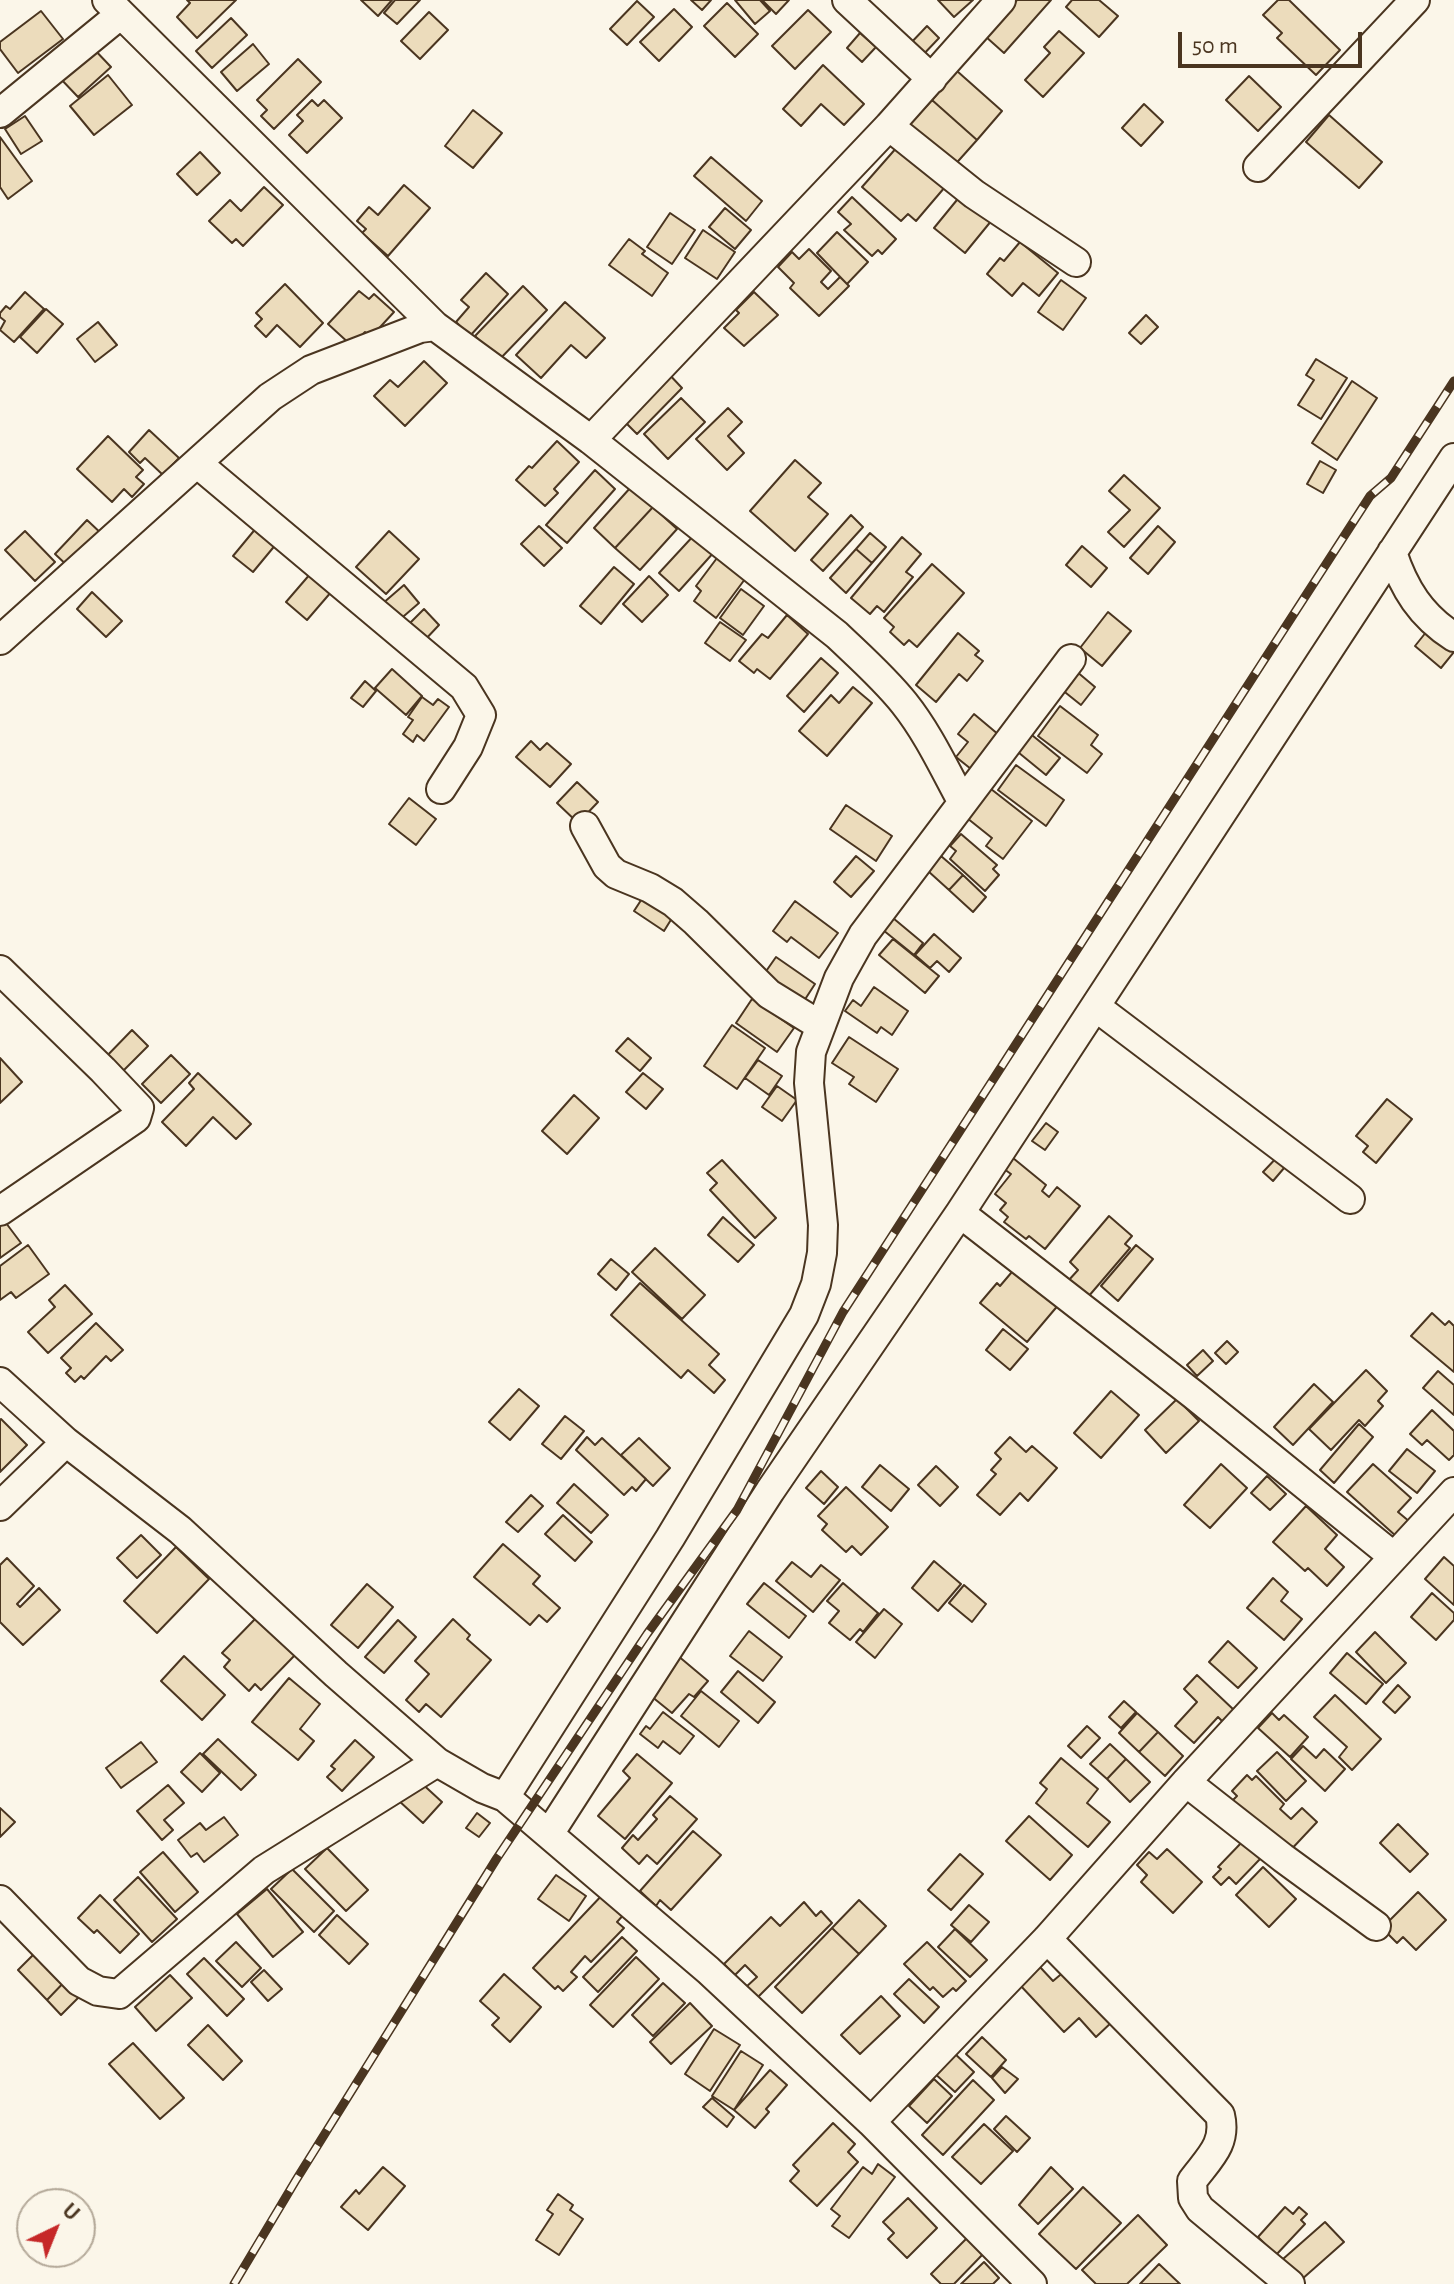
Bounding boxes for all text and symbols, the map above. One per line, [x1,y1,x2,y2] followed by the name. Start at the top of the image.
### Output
[1182,16,1366,66] scale bar
[1192,34,1238,58] text: 50 m
[16,2188,96,2268] north arrow
[58,2199,84,2225] text: U

